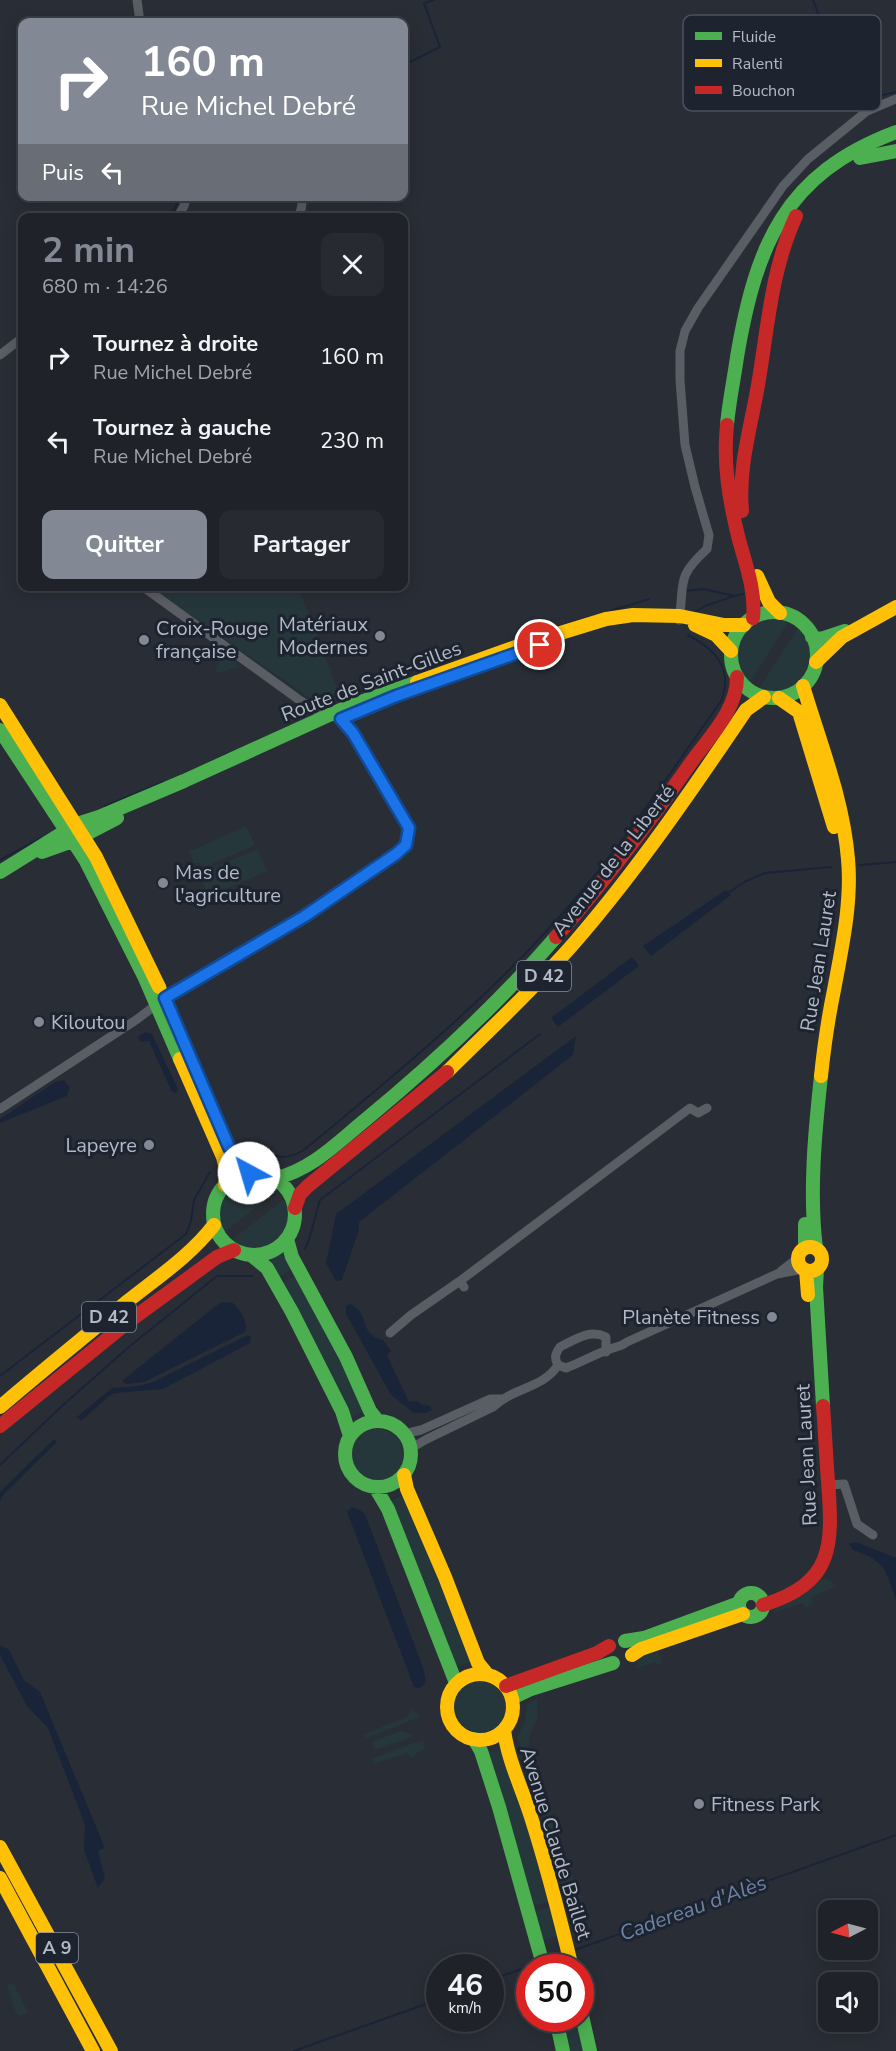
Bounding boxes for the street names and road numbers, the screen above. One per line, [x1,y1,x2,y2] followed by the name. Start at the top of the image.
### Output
[277,635,465,728] street label: Route de Saint-Gilles
[546,779,681,942] street label: Avenue de la Liberté
[794,888,843,1033] street label: Rue Jean Lauret
[517,961,571,991] road number: D 42
[82,1302,136,1332] road number: D 42
[789,1382,824,1527] street label: Rue Jean Lauret
[513,1744,598,1944] street label: Avenue Claude Baillet
[36,1933,78,1963] road number: A 9

